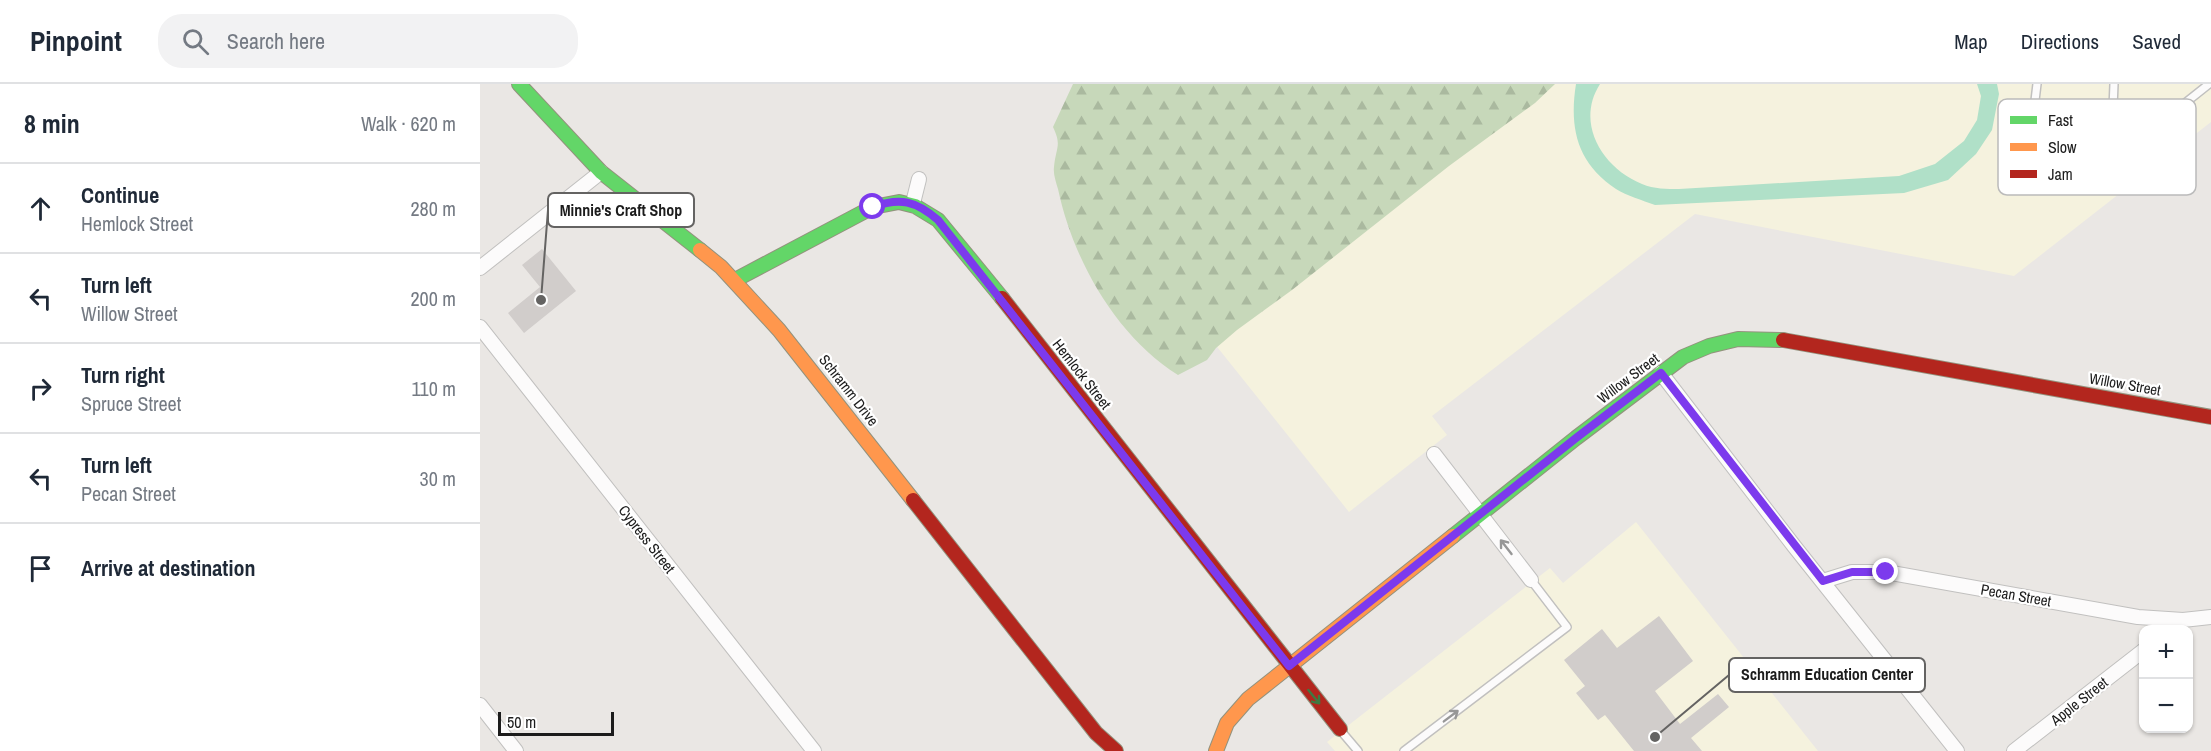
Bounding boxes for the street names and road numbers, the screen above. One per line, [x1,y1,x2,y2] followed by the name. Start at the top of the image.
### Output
[1048,334,1117,414] street label: Hemlock Street
[1593,347,1664,408] street label: Willow Street
[814,350,884,430] street label: Schramm Drive
[2088,367,2163,401] street label: Willow Street
[614,500,681,578] street label: Cypress Street
[1979,578,2053,612] street label: Pecan Street
[2045,672,2113,731] street label: Apple Street

